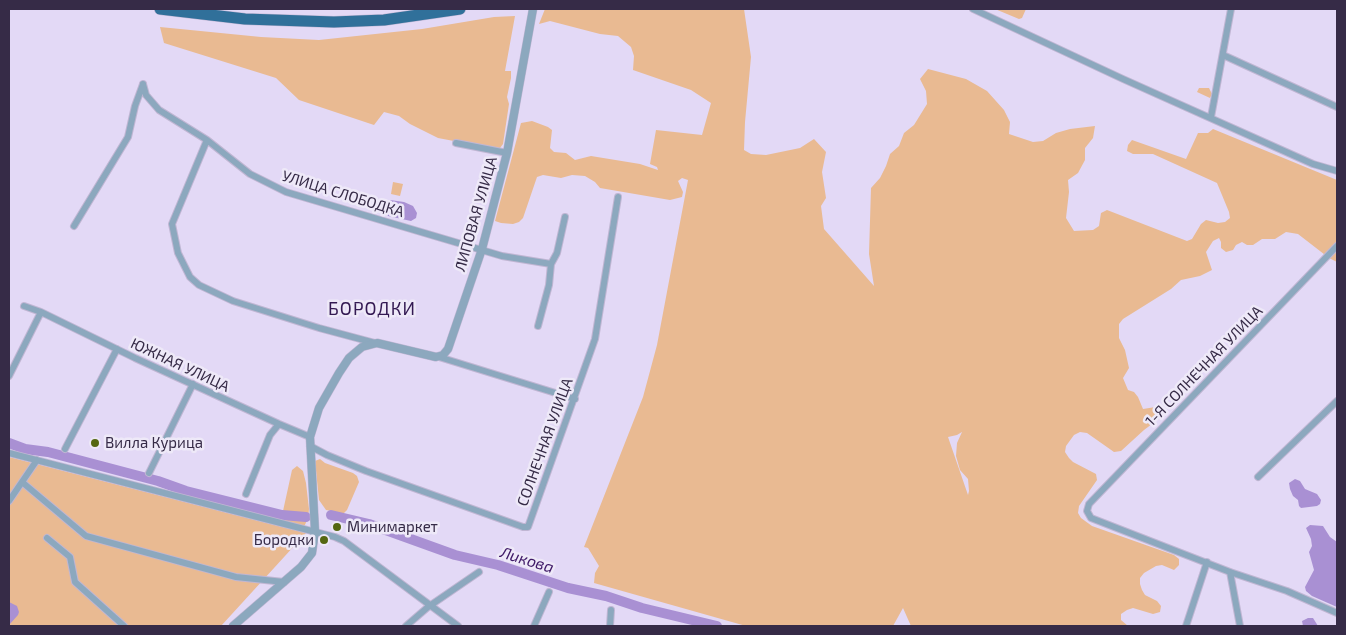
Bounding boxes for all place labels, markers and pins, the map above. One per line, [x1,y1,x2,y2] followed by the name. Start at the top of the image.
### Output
[105,434,203,452] place label: Вилла Курица
[89,437,101,449] marker: Вилла Курица
[347,518,438,536] place label: Минимаркет
[331,521,343,533] marker: Минимаркет
[254,531,314,549] place label: Бородки
[318,534,330,546] marker: Бородки

